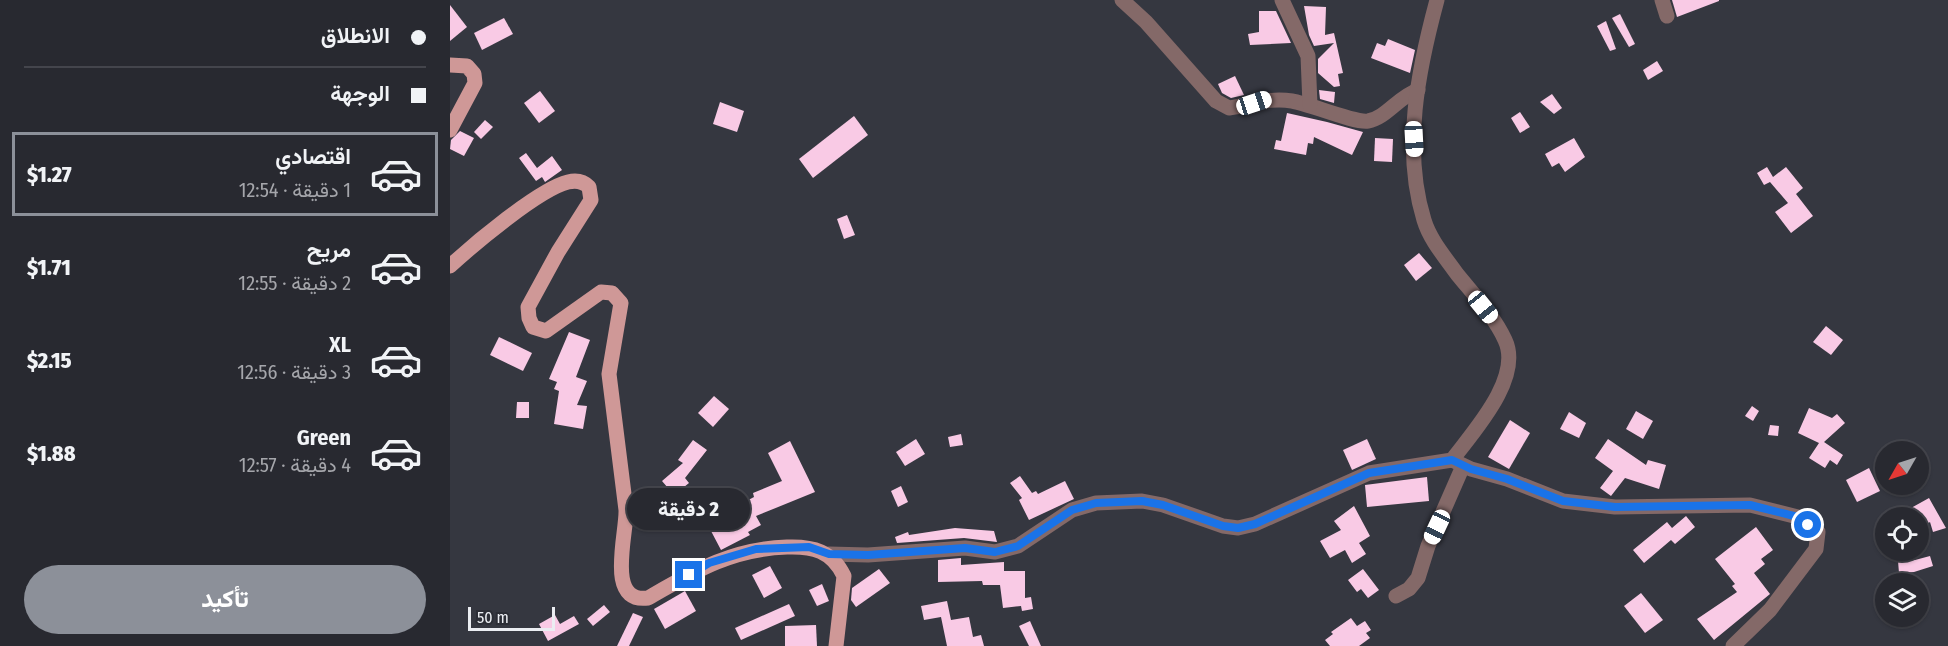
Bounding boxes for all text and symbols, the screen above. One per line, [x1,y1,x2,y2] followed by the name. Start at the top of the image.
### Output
[321,22,390,49] text: الانطلاق
[330,80,390,107] text: الوجهة
[1234,89,1274,117] car
[1404,121,1424,157] car
[275,143,351,170] text: اقتصادي
[369,147,423,201] icon: car
[27,161,72,188] text: $1.27
[239,178,351,202] text: 1 دقيقة · 12:54
[307,236,351,263] text: مريح
[369,240,423,294] icon: car
[27,254,71,281] text: $1.71
[238,271,351,295] text: 2 دقيقة · 12:55
[1465,287,1501,327] car
[329,331,351,358] text: XL
[369,333,423,387] icon: car
[27,347,72,374] text: $2.15
[237,360,351,384] text: 3 دقيقة · 12:56
[297,424,351,451] text: Green
[369,426,423,480] icon: car
[27,440,76,467] text: $1.88
[1875,441,1929,495] north arrow
[1875,441,1929,627] map controls
[239,453,351,477] text: 4 دقيقة · 12:57
[628,488,750,530] callout: 2 دقيقة
[658,497,719,521] text: 2 دقيقة
[1421,507,1453,547] car
[1875,507,1929,561] button: locate
[1794,511,1821,538] route start
[675,561,702,588] route end
[24,565,426,634] button: تأكيد
[1875,573,1929,627] button: layers
[468,604,555,632] scale bar
[477,608,509,627] text: 50 m

